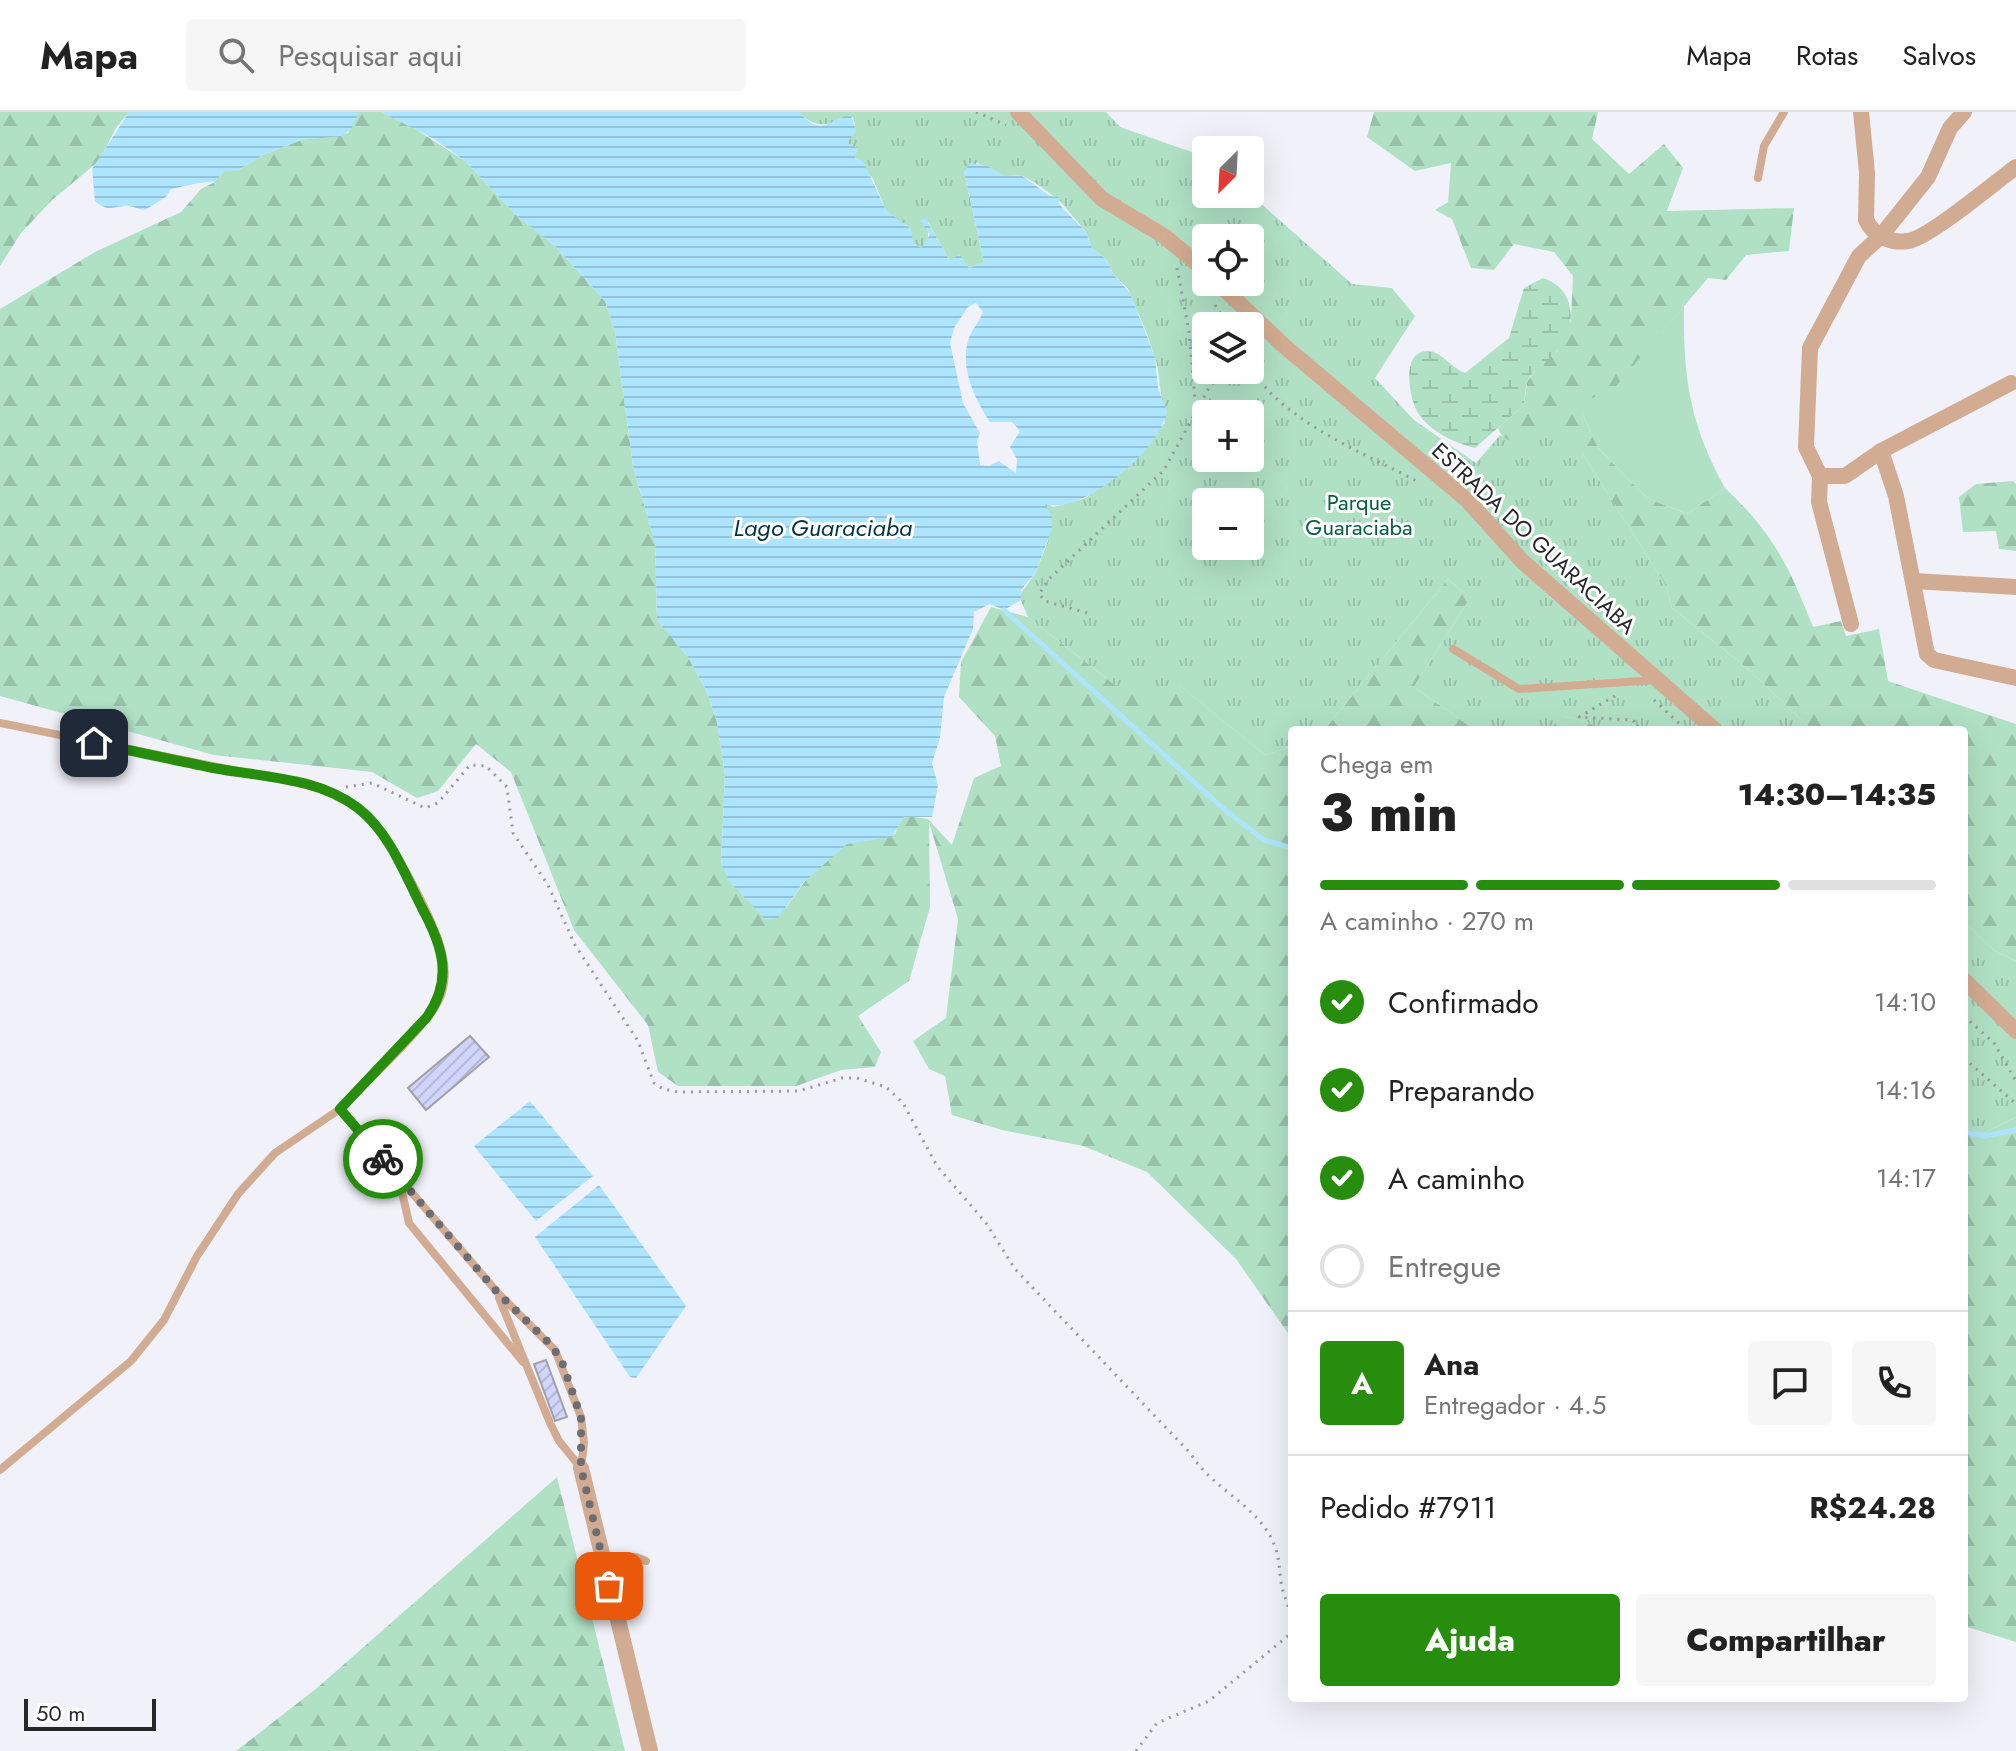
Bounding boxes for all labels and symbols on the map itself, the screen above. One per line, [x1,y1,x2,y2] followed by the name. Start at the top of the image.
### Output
[1192,136,1264,208] north arrow
[1425,435,1643,642] street label: ESTRADA DO GUARACIABA
[1305,486,1413,543] park label: Parque Guaraciaba
[734,510,912,545] water label: Lago Guaraciaba
[60,709,128,777] pin
[343,1119,423,1199] courier
[575,1552,643,1620] pin
[24,1695,156,1731] scale bar

